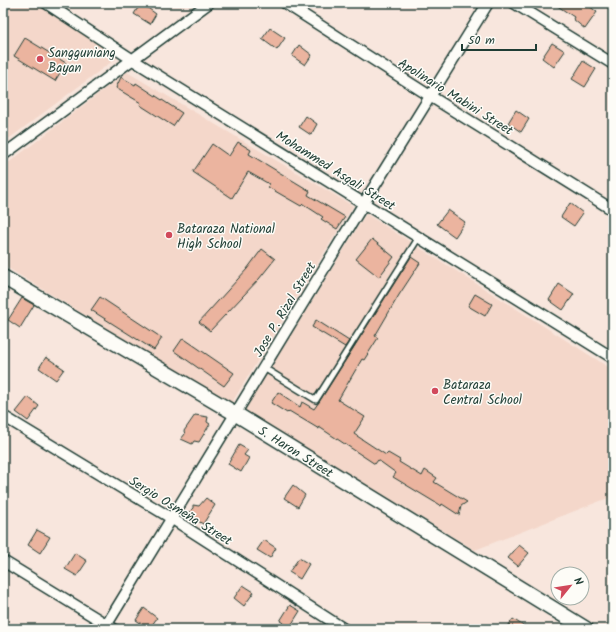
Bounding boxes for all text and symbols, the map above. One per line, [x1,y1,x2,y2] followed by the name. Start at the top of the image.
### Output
[462,26,536,52] scale bar
[468,31,495,50] text: 50 m
[48,43,116,79] place label: Sangguniang Bayan
[394,53,518,142] street label: Apolinario Mabini Street
[35,54,45,64] marker: Sangguniang Bayan
[271,126,400,217] street label: Mohammed Asgali Street
[177,219,275,255] place label: Bataraza National High School
[164,230,174,240] marker: Bataraza National High School
[249,257,323,361] street label: Jose P. Rizal Street
[443,375,522,411] place label: Bataraza Central School
[430,386,440,396] marker: Bataraza Central School
[253,421,338,484] street label: S. Haron Street
[124,471,237,552] street label: Sergio Osmeña Street
[550,566,590,606] north arrow
[568,574,587,589] text: N

